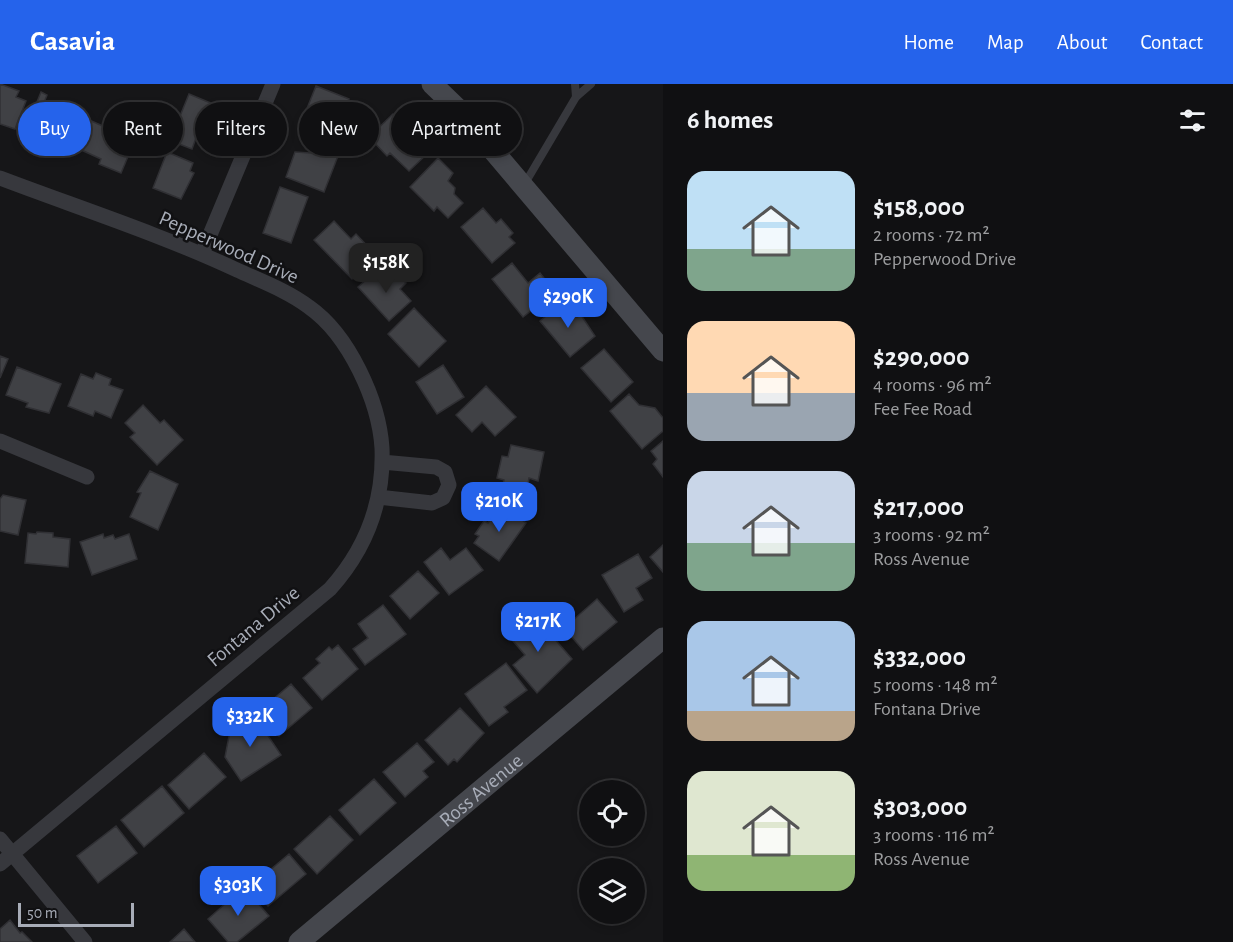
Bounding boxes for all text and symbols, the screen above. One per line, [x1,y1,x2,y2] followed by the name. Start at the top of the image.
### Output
[30,28,115,56] text: Casavia
[903,32,954,53] text: Home
[987,32,1024,53] text: Map
[1057,32,1107,53] text: About
[1140,32,1203,53] text: Contact
[18,102,91,156] chip: Buy
[103,102,183,156] chip: Rent
[195,102,287,156] chip: Filters
[299,102,379,156] chip: New
[391,102,522,156] chip: Apartment
[1176,104,1209,137] icon: filters
[687,107,773,133] text: 6 homes
[873,194,965,220] text: $158,000
[735,195,807,267] icon: home
[156,207,302,288] street label: Pepperwood Drive
[873,225,990,245] text: 2 rooms · 72 m²
[344,243,428,294] pin: $158K
[873,249,1016,269] text: Pepperwood Drive
[363,252,409,272] text: $158K
[526,278,610,329] pin: $290K
[543,287,593,307] text: $290K
[873,344,970,370] text: $290,000
[735,345,807,417] icon: home
[873,375,991,395] text: 4 rooms · 96 m²
[873,399,972,419] text: Fee Fee Road
[457,482,541,533] pin: $210K
[475,491,523,511] text: $210K
[873,494,964,520] text: $217,000
[735,495,807,567] icon: home
[873,525,990,545] text: 3 rooms · 92 m²
[873,549,970,569] text: Ross Avenue
[203,582,303,671] street label: Fontana Drive
[496,602,580,653] pin: $217K
[515,611,561,631] text: $217K
[873,644,966,670] text: $332,000
[735,645,807,717] icon: home
[873,675,997,695] text: 5 rooms · 148 m²
[208,697,292,748] pin: $332K
[873,699,981,719] text: Fontana Drive
[226,706,274,726] text: $332K
[436,750,527,831] street label: Ross Avenue
[579,780,645,924] map controls
[579,780,645,846] button: locate
[873,794,967,820] text: $303,000
[735,795,807,867] icon: home
[873,825,994,845] text: 3 rooms · 116 m²
[873,849,970,869] text: Ross Avenue
[579,858,645,924] button: layers
[196,866,280,917] pin: $303K
[214,875,262,895] text: $303K
[18,900,134,928] scale bar
[27,905,58,921] text: 50 m

